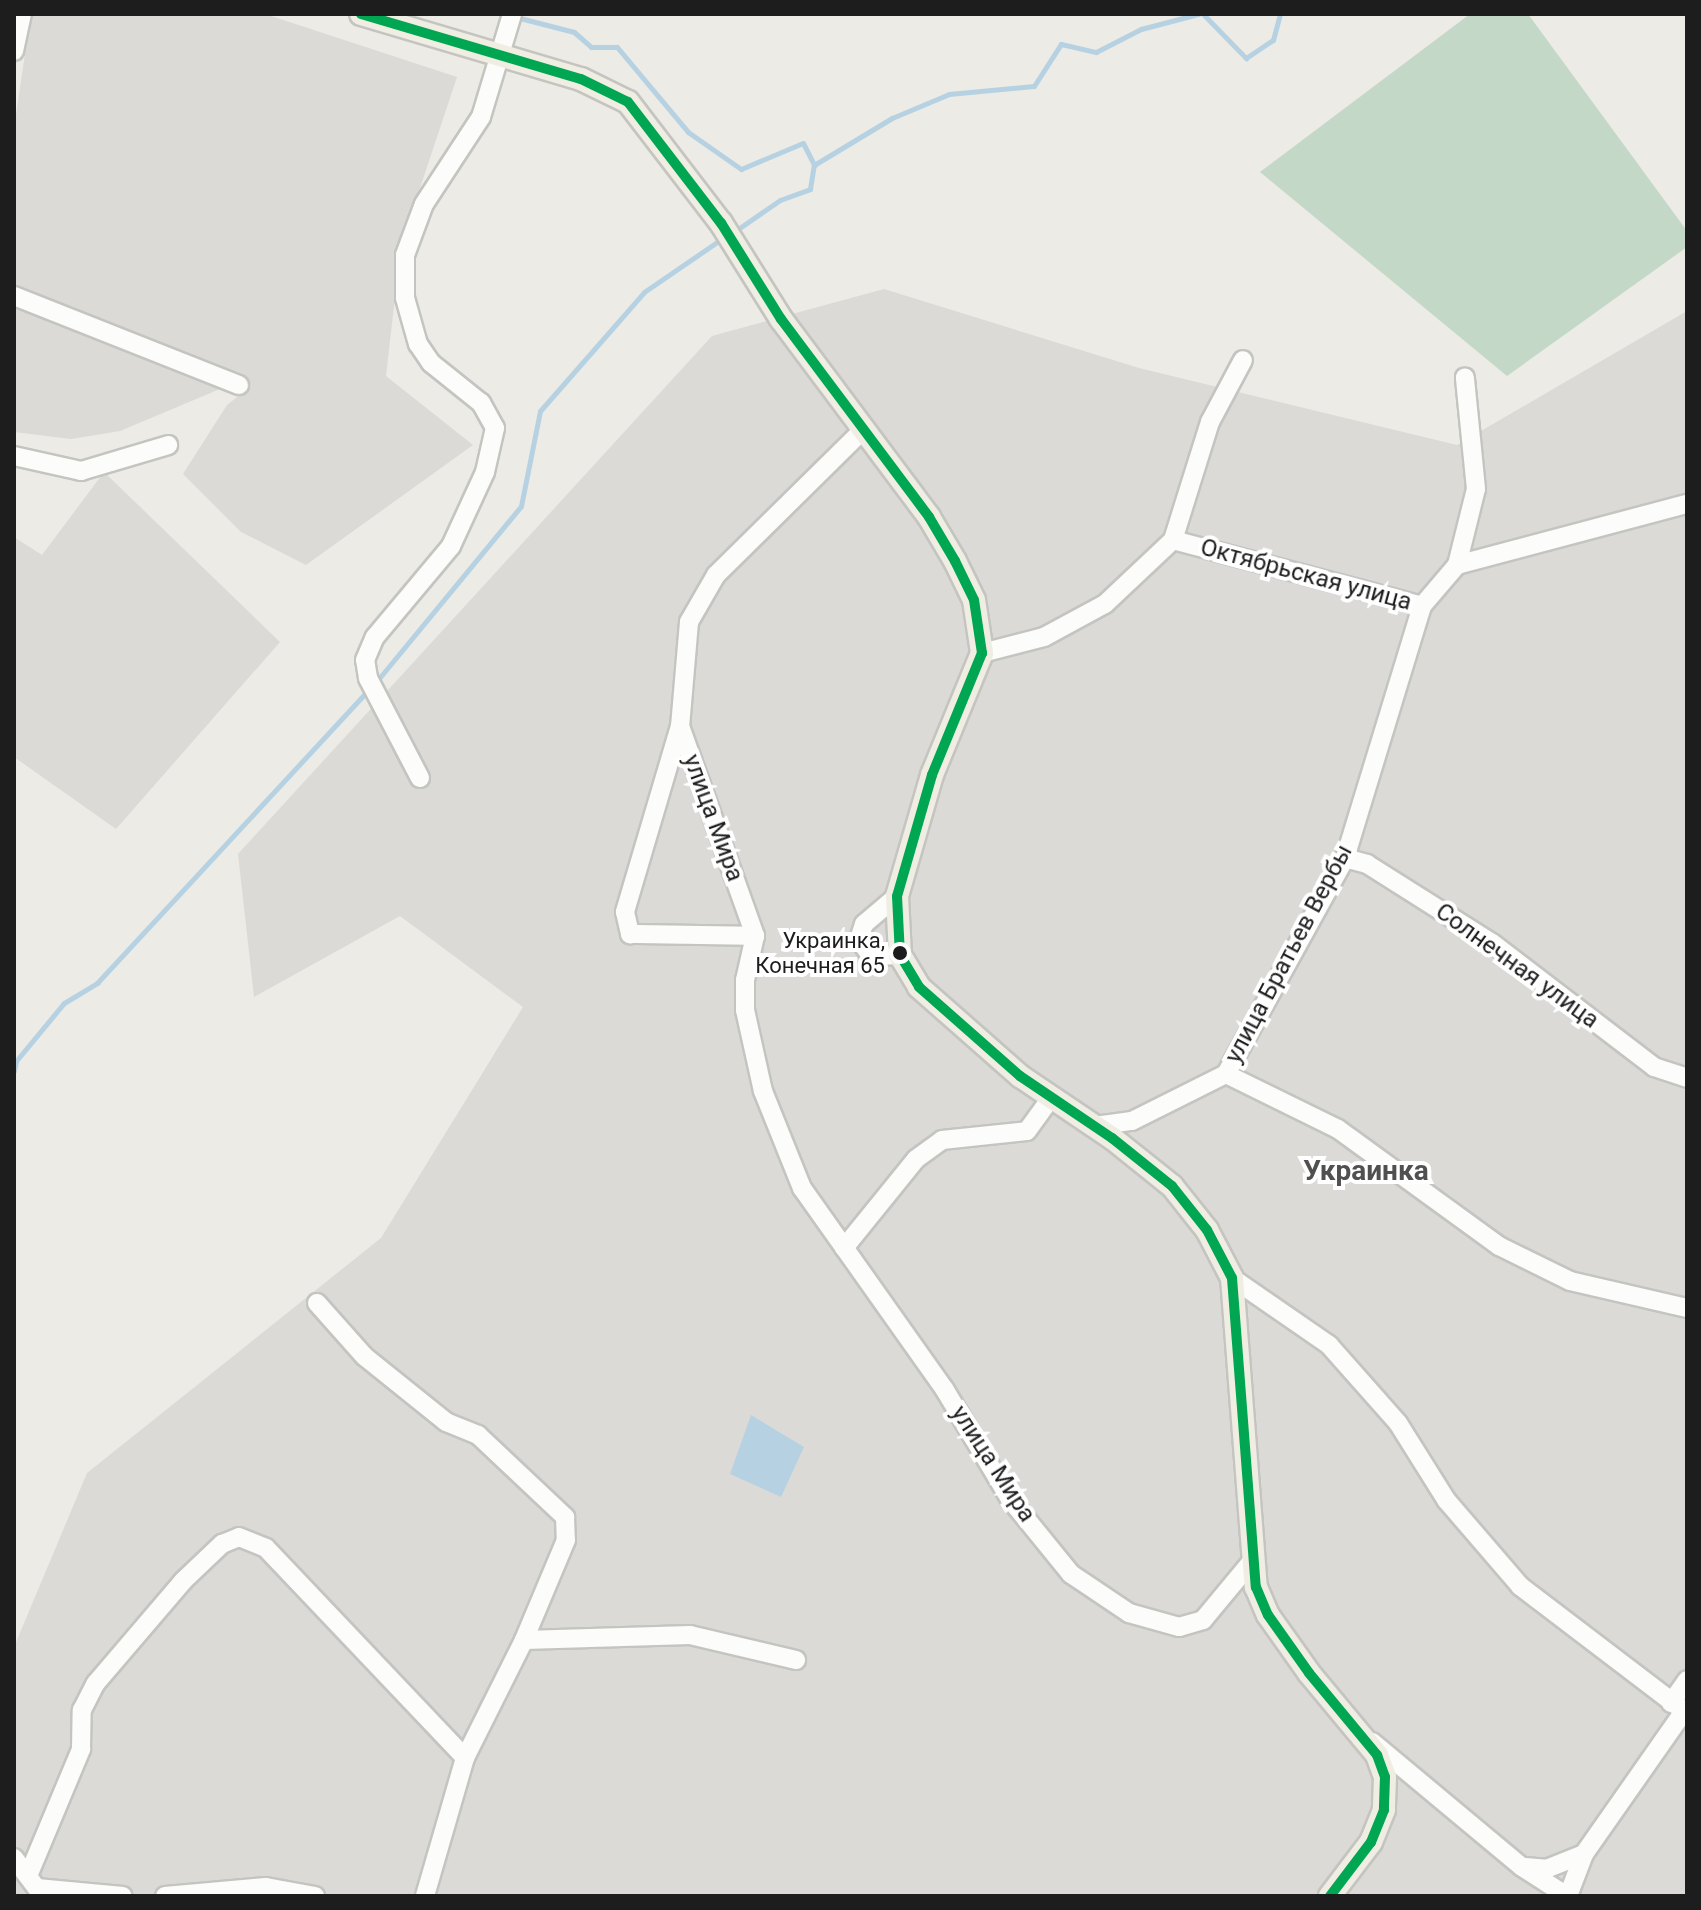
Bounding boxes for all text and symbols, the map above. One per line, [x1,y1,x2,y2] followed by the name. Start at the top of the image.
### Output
[1197,533,1415,617] street label: Октябрьская улица
[677,751,749,885] street label: улица Мира
[1219,840,1359,1068] street label: улица Братьев Вербы
[1430,897,1604,1035] street label: Солнечная улица
[755,927,885,978] place label: Украинка, Конечная 65
[892,945,908,961] marker: Украинка, Конечная 65
[1303,1154,1429,1188] district label: Украинка
[945,1400,1041,1528] street label: улица Мира

